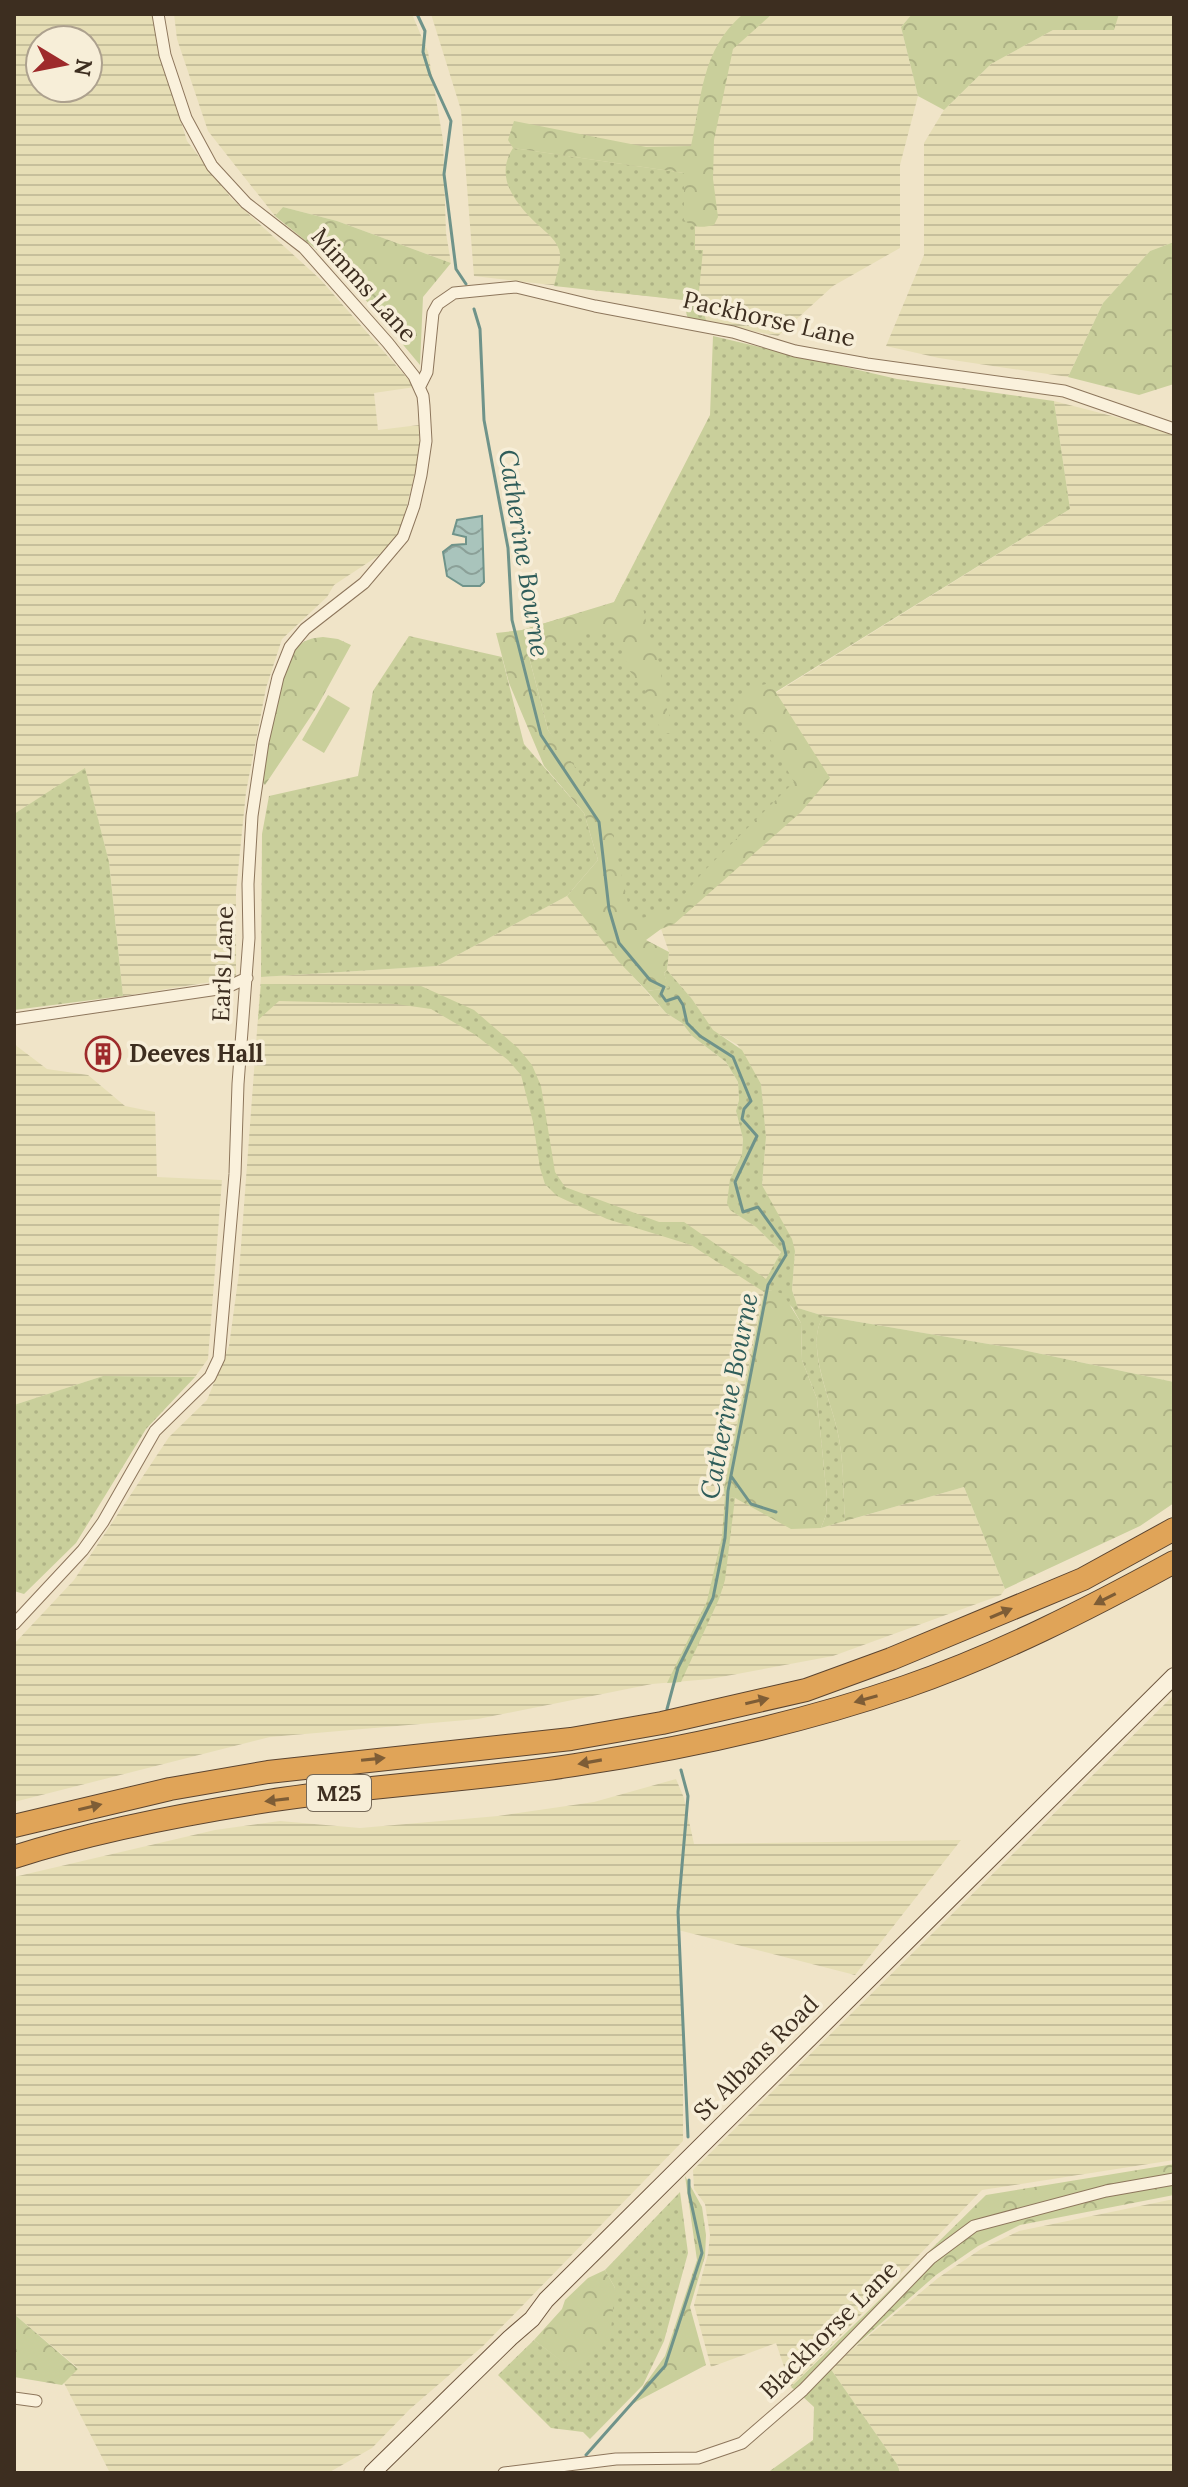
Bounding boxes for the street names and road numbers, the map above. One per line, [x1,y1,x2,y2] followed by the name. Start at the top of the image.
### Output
[305,221,424,348] street label: Mimms Lane
[680,284,858,353] street label: Packhorse Lane
[205,906,240,1022] street label: Earls Lane
[307,1775,371,1811] road number: M25
[686,1988,825,2127] street label: St Albans Road
[753,2254,904,2405] street label: Blackhorse Lane

